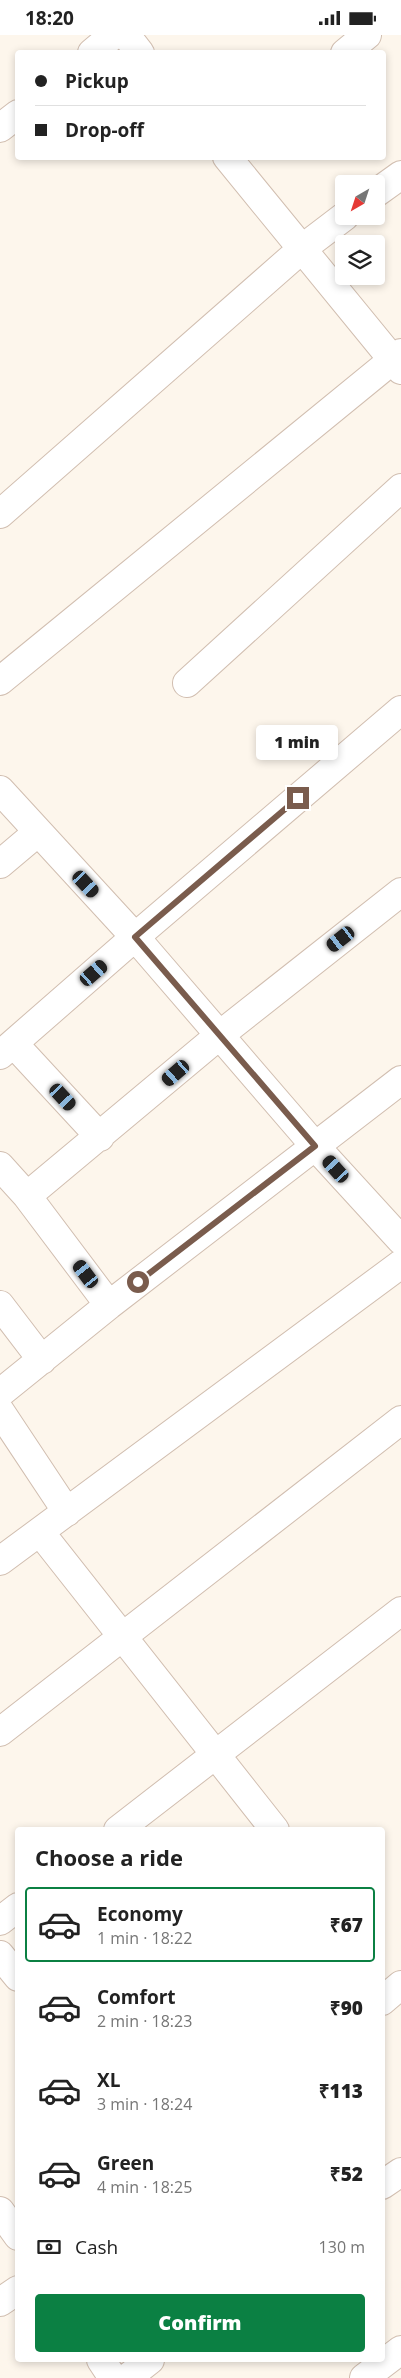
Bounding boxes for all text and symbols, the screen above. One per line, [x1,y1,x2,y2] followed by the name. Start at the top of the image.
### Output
[25,5,74,31] text: 18:20
[65,68,129,94] text: Pickup
[65,117,144,143] text: Drop-off
[335,175,385,225] north arrow
[335,175,385,285] map controls
[335,235,385,285] button: layers
[257,725,339,761] callout: 1 min
[274,731,320,753] text: 1 min
[287,787,309,809] route end
[70,868,101,900] car
[324,924,357,954] car
[77,957,110,989] car
[159,1057,192,1089] car
[47,1081,78,1113] car
[320,1153,351,1185] car
[70,1258,101,1290] car
[127,1271,149,1293] route start
[35,1842,183,1872] text: Choose a ride
[97,1901,183,1927] text: Economy
[37,1902,82,1947] icon: car
[330,1912,363,1938] text: ₹67
[97,1927,192,1949] text: 1 min · 18:22
[97,1984,176,2010] text: Comfort
[37,1985,82,2030] icon: car
[330,1995,363,2021] text: ₹90
[97,2010,192,2032] text: 2 min · 18:23
[97,2067,120,2093] text: XL
[37,2068,82,2113] icon: car
[319,2078,363,2104] text: ₹113
[97,2093,192,2115] text: 3 min · 18:24
[97,2150,154,2176] text: Green
[37,2151,82,2196] icon: car
[330,2161,363,2187] text: ₹52
[97,2176,192,2198] text: 4 min · 18:25
[35,2233,63,2261] icon: cash
[75,2234,118,2260] text: Cash
[319,2236,365,2258] text: 130 m
[35,2294,365,2352] button: Confirm

